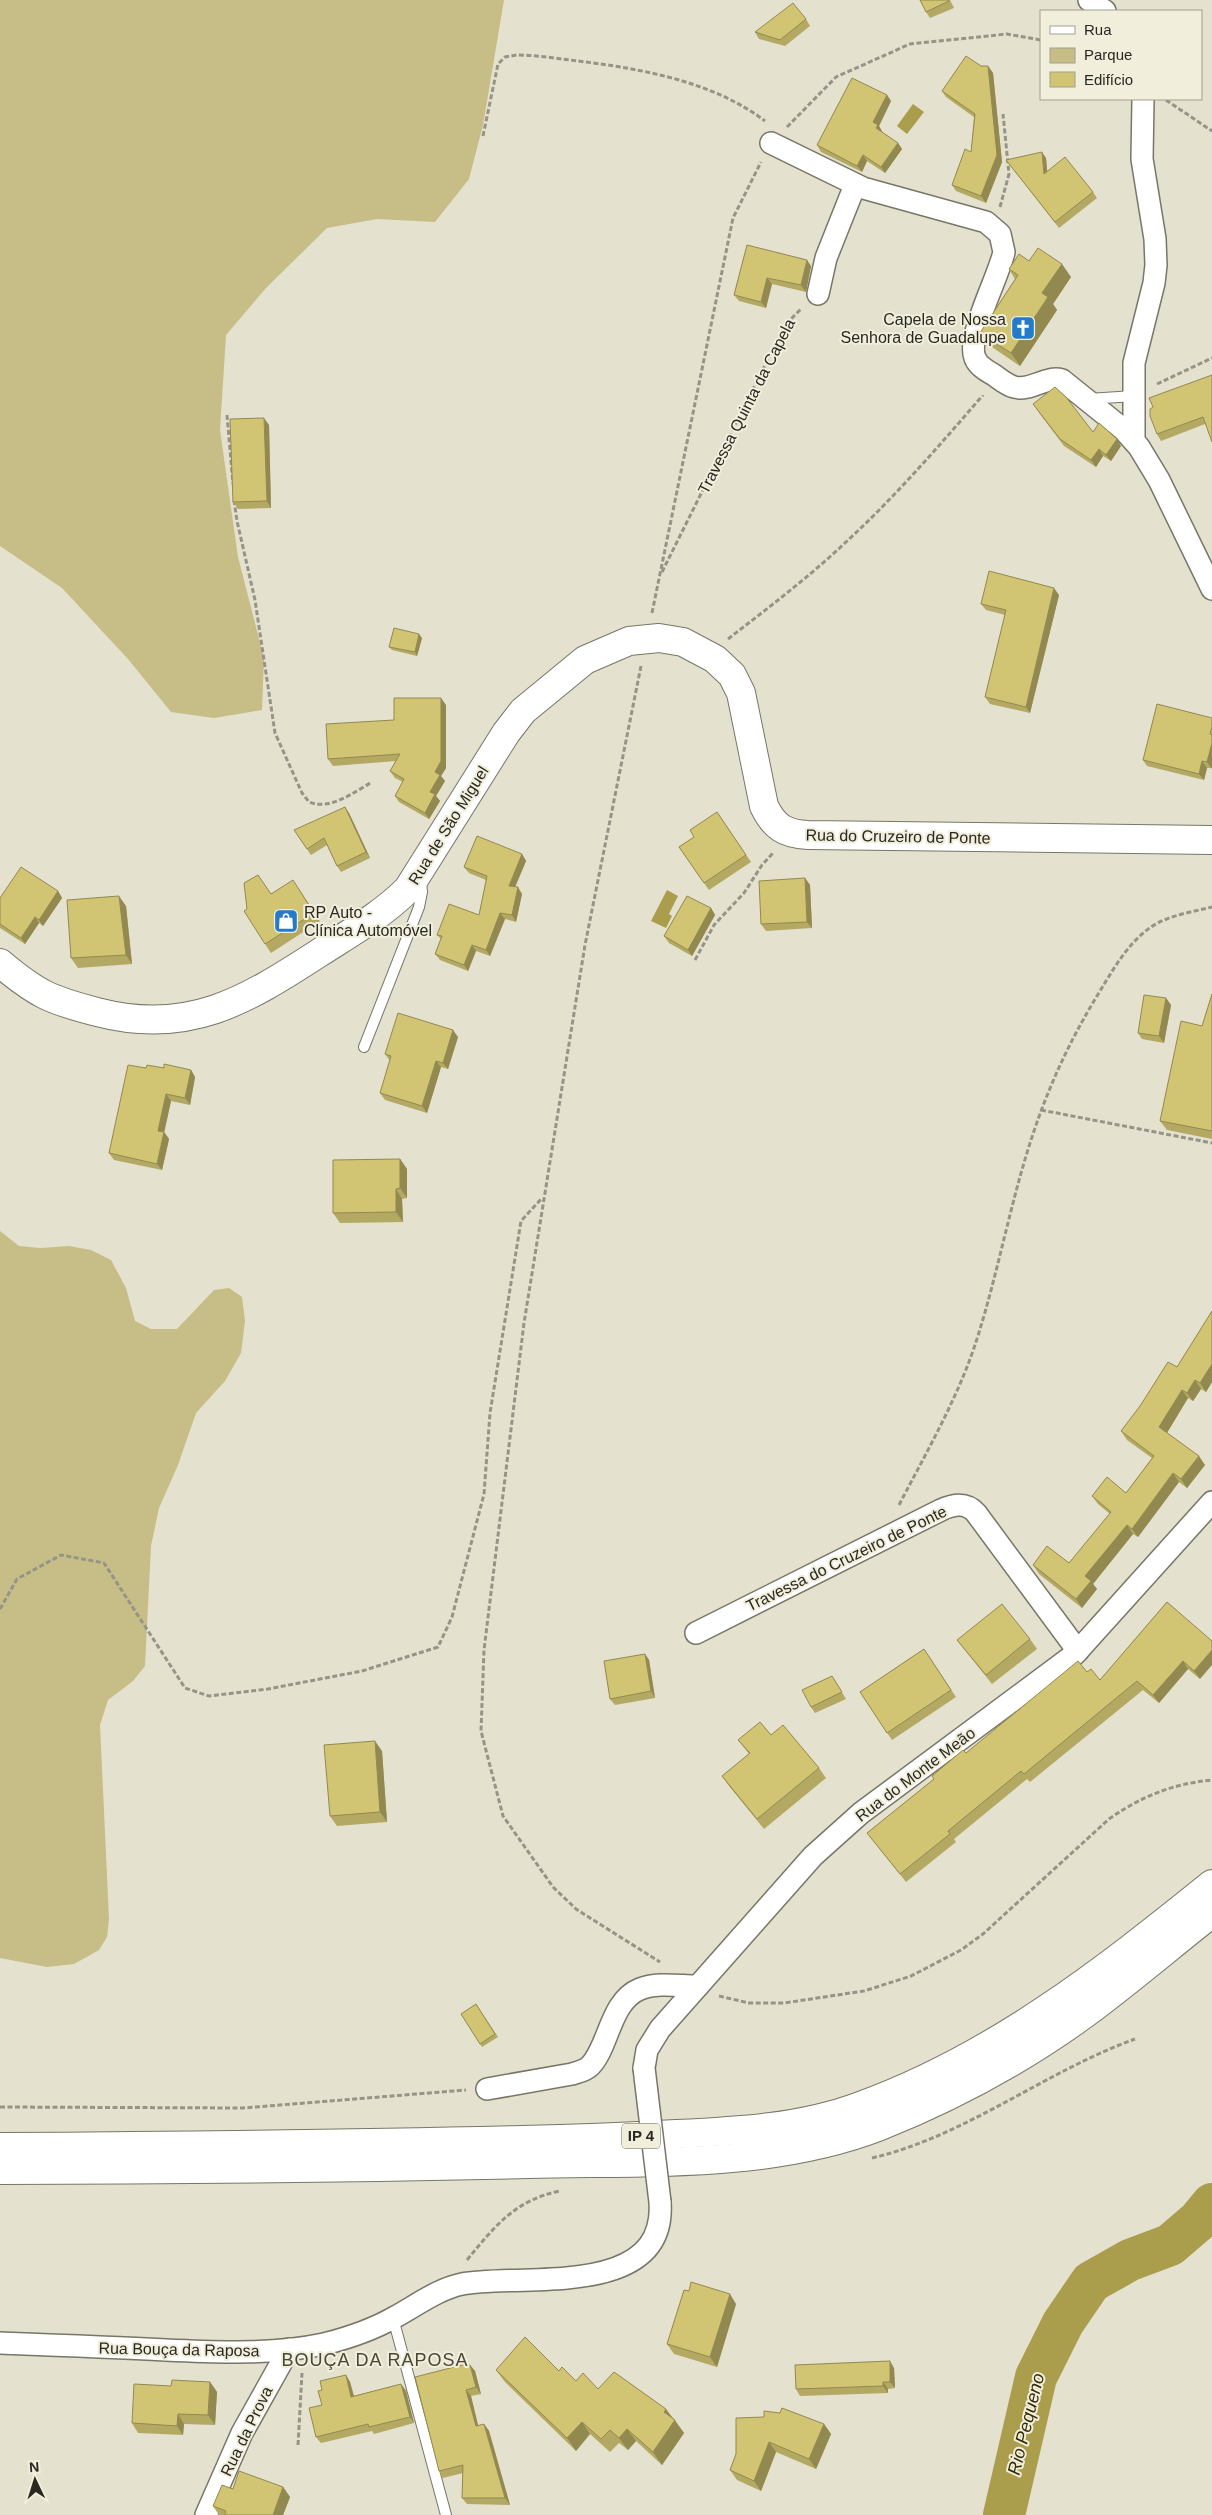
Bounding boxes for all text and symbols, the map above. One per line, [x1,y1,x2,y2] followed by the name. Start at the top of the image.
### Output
[1040,10,1202,100] legend
[1084,21,1112,38] text: Rua
[1084,46,1132,63] text: Parque
[1084,71,1133,88] text: Edifício
[841,311,1006,346] place label: Capela de Nossa Senhora de Guadalupe
[1010,315,1036,341] church icon: Capela de Nossa Senhora de Guadalupe
[695,316,798,497] street label: Travessa Quinta da Capela
[405,763,492,887] street label: Rua de São Miguel
[805,826,991,847] street label: Rua do Cruzeiro de Ponte
[304,904,432,939] place label: RP Auto - Clínica Automóvel
[273,908,299,934] shop icon: RP Auto - Clínica Automóvel
[743,1502,949,1614] street label: Travessa do Cruzeiro de Ponte
[852,1724,978,1825] street label: Rua do Monte Meão
[622,2124,660,2148] road number: IP 4
[98,2340,260,2359] street label: Rua Bouça da Raposa
[281,2350,469,2370] district label: BOUÇA DA RAPOSA
[1004,2371,1048,2477] water label: Rio Pequeno
[217,2383,276,2479] street label: Rua da Prova
[10,2455,60,2505] north arrow
[28,2459,40,2475] text: N

